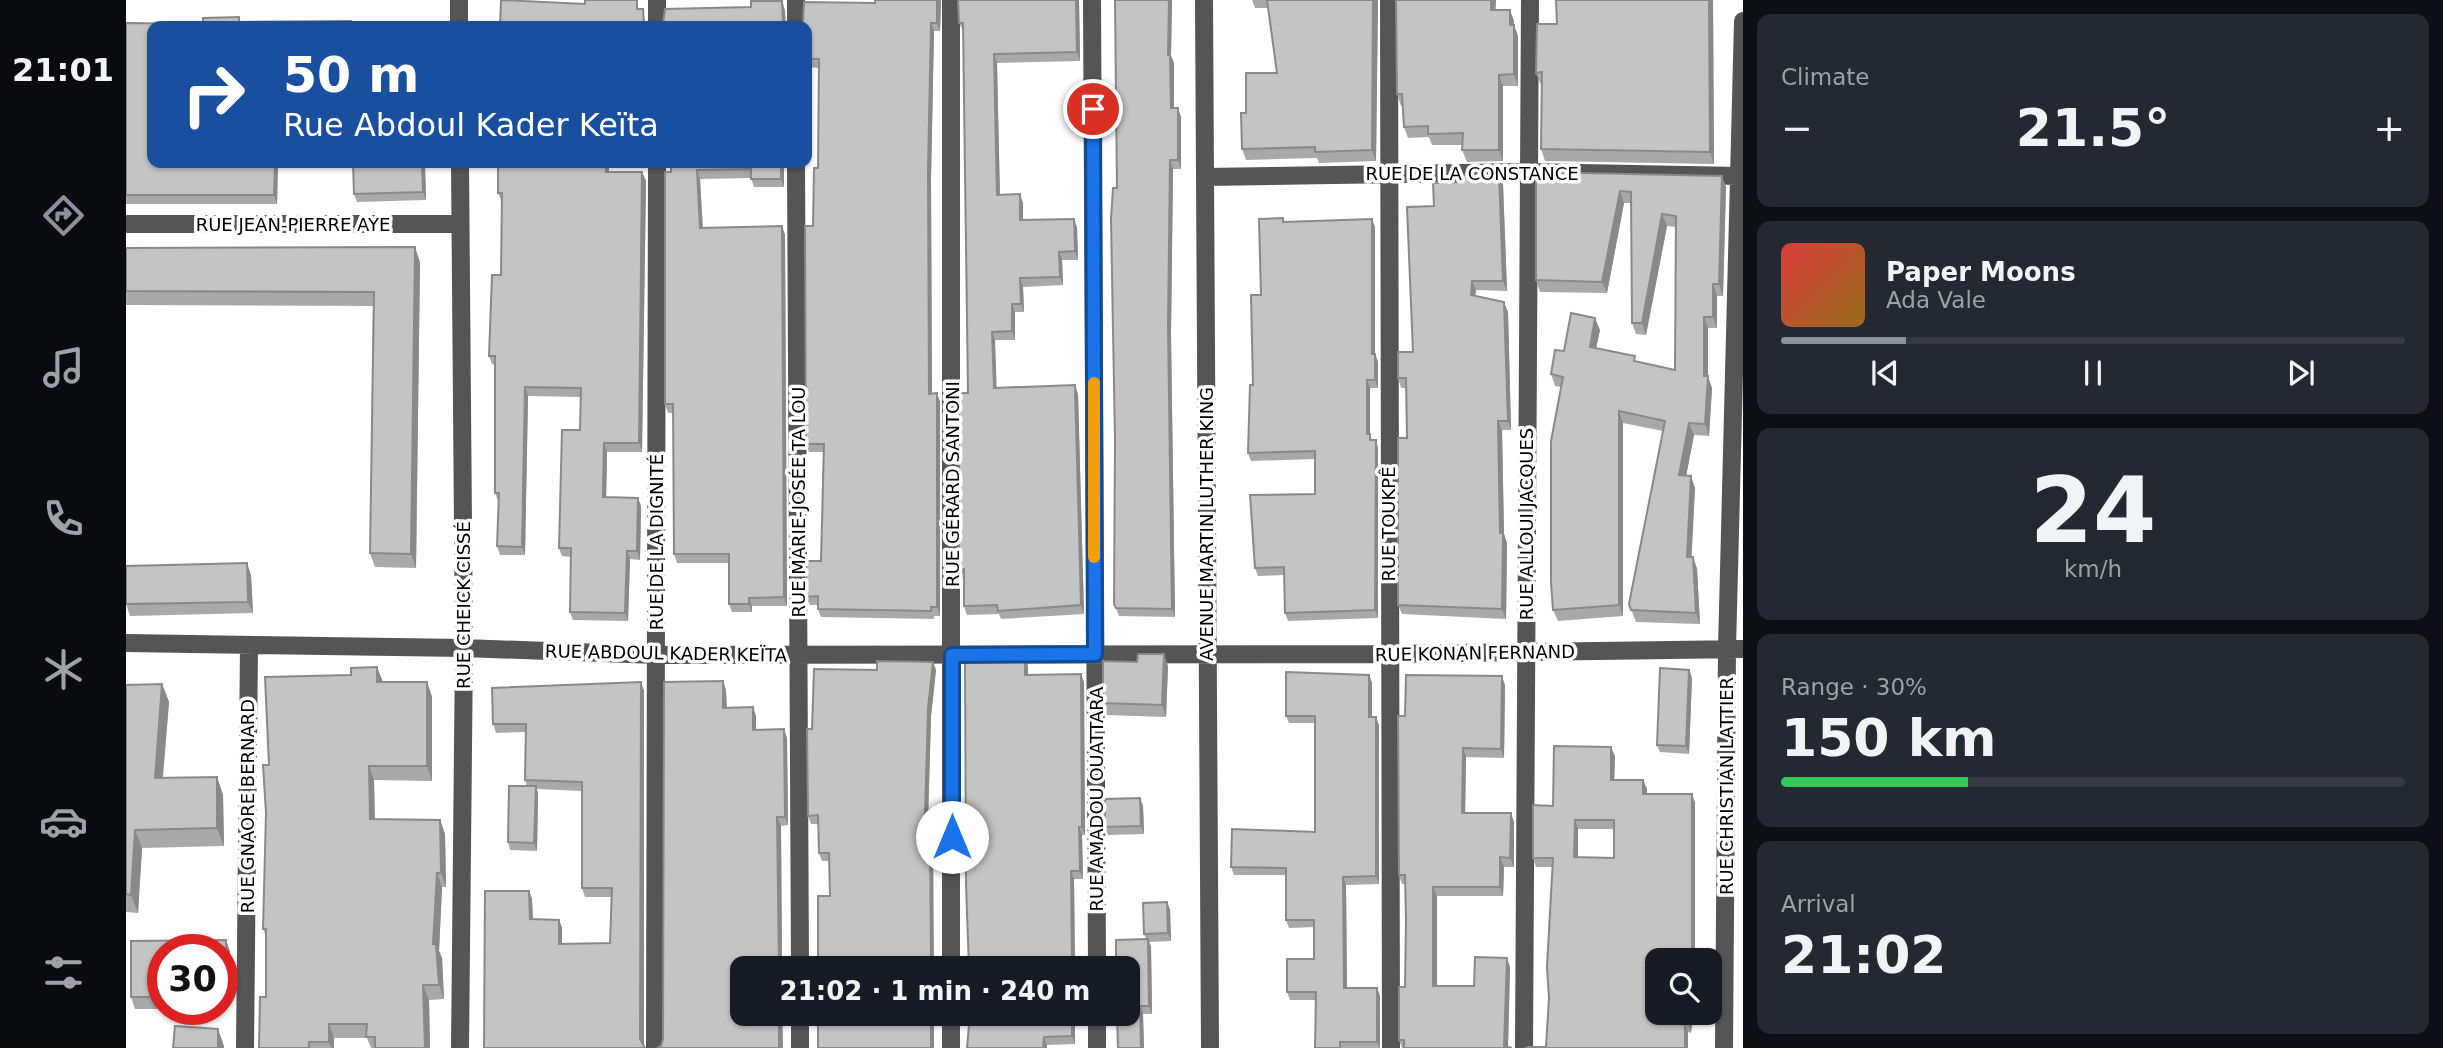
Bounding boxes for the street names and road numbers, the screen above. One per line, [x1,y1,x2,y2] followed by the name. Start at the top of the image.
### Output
[1365,163,1579,184] street label: RUE DE LA CONSTANCE
[196,214,390,235] street label: RUE JEAN-PIERRE AYE
[942,381,963,587] street label: RUE GÉRARD SANTONI
[788,386,809,618] street label: RUE MARIE-JOSÉE TA LOU
[1196,387,1217,661] street label: AVENUE MARTIN LUTHER KING
[1516,428,1537,620] street label: RUE ALLOUI JACQUES
[646,454,667,630] street label: RUE DE LA DIGNITÉ
[1378,466,1399,582] street label: RUE TOUKPÊ
[453,521,474,689] street label: RUE CHEICK CISSÉ
[545,640,788,666] street label: RUE ABDOUL KADER KEÏTA
[1375,641,1575,665] street label: RUE KONAN FERNAND
[1716,677,1737,895] street label: RUE CHRISTIAN LATTIER
[1086,686,1107,911] street label: RUE AMADOU OUATTARA
[237,699,258,913] street label: RUE GNAORE BERNARD

